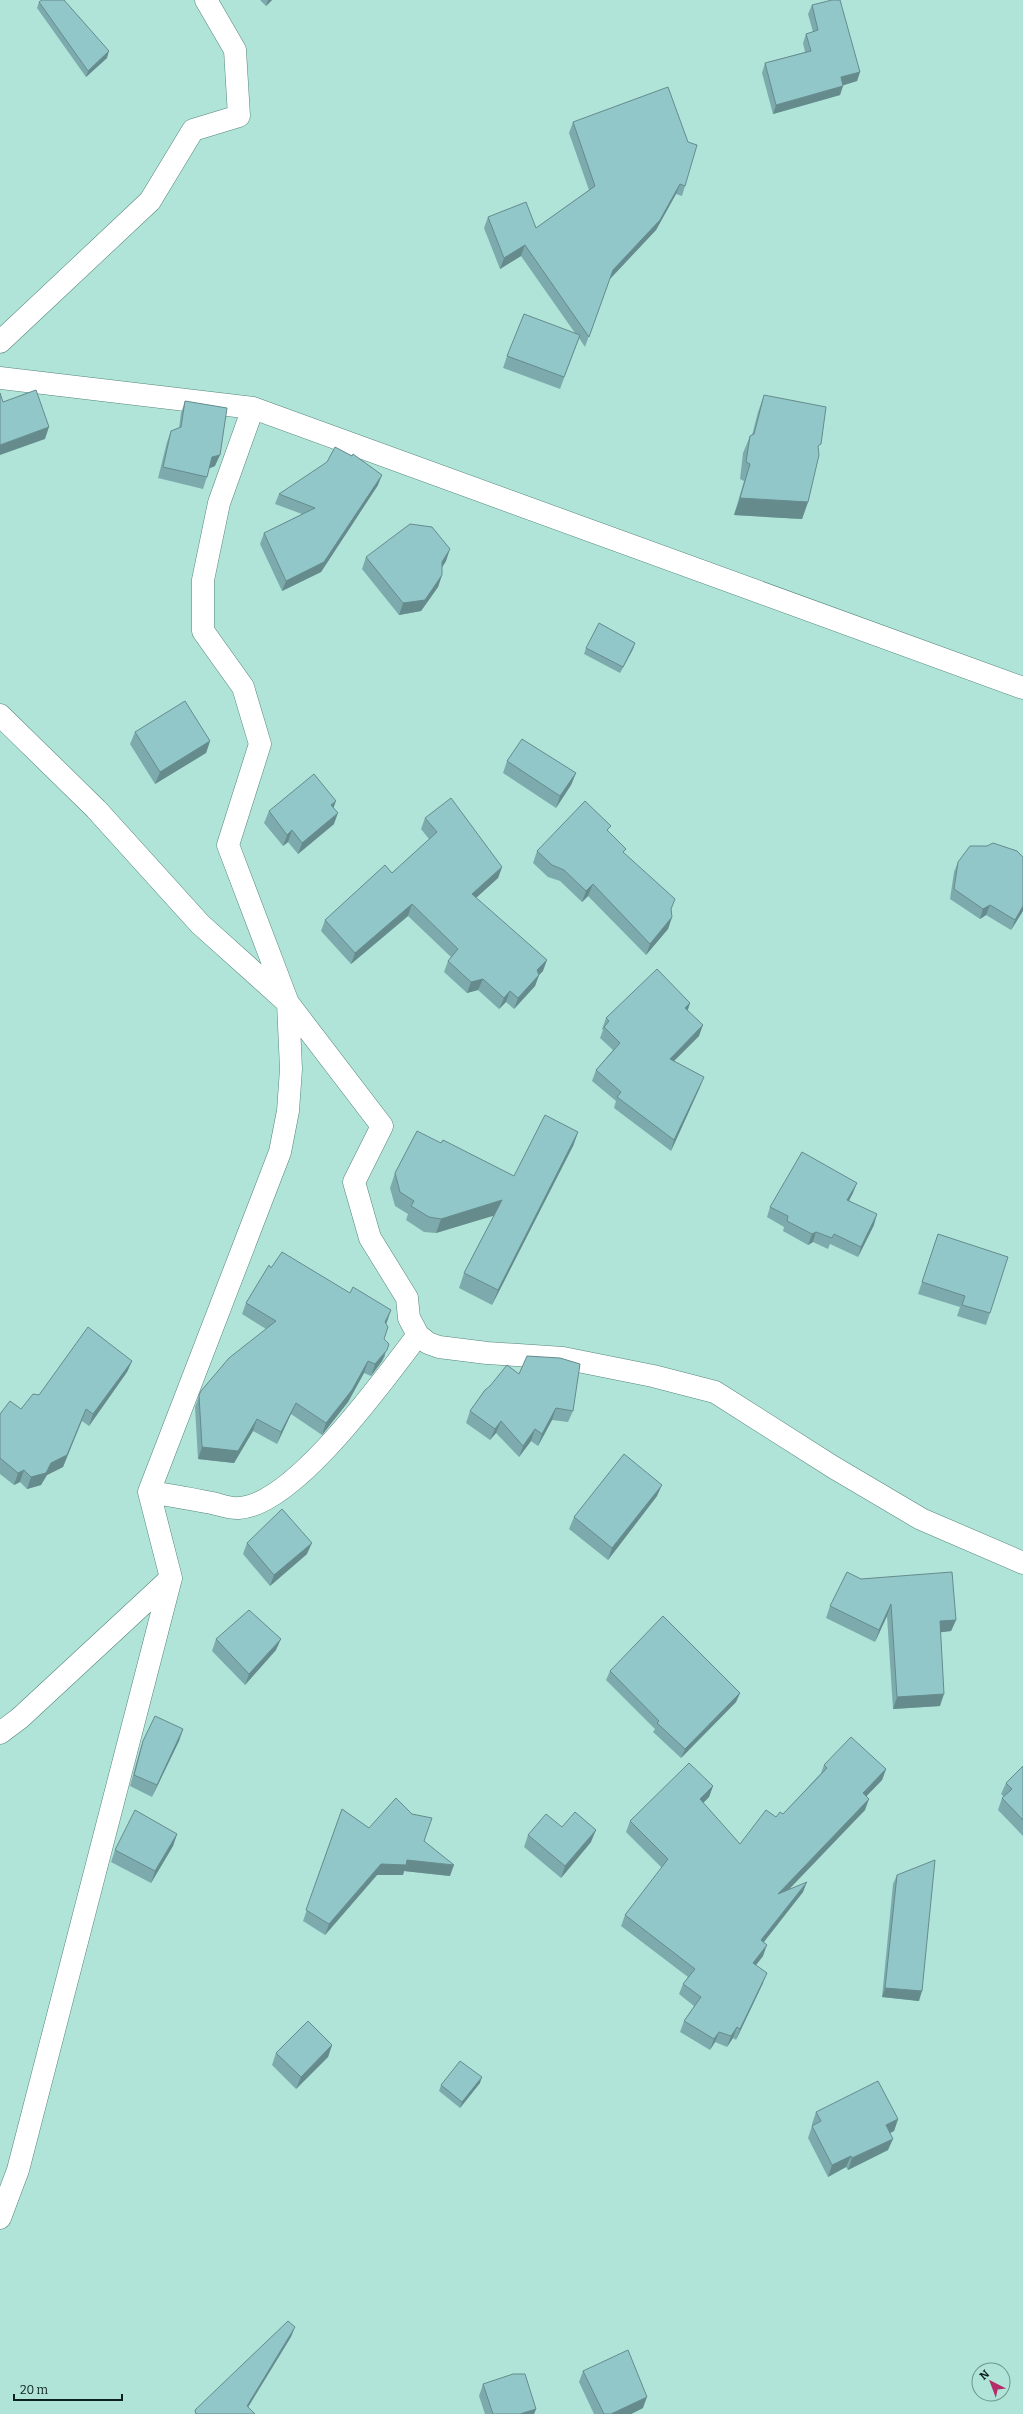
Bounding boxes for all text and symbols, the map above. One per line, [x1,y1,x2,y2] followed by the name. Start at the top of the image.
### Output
[971,2362,1011,2402] north arrow
[977,2367,993,2383] text: N
[14,2376,122,2402] scale bar
[20,2383,49,2397] text: 20 m

